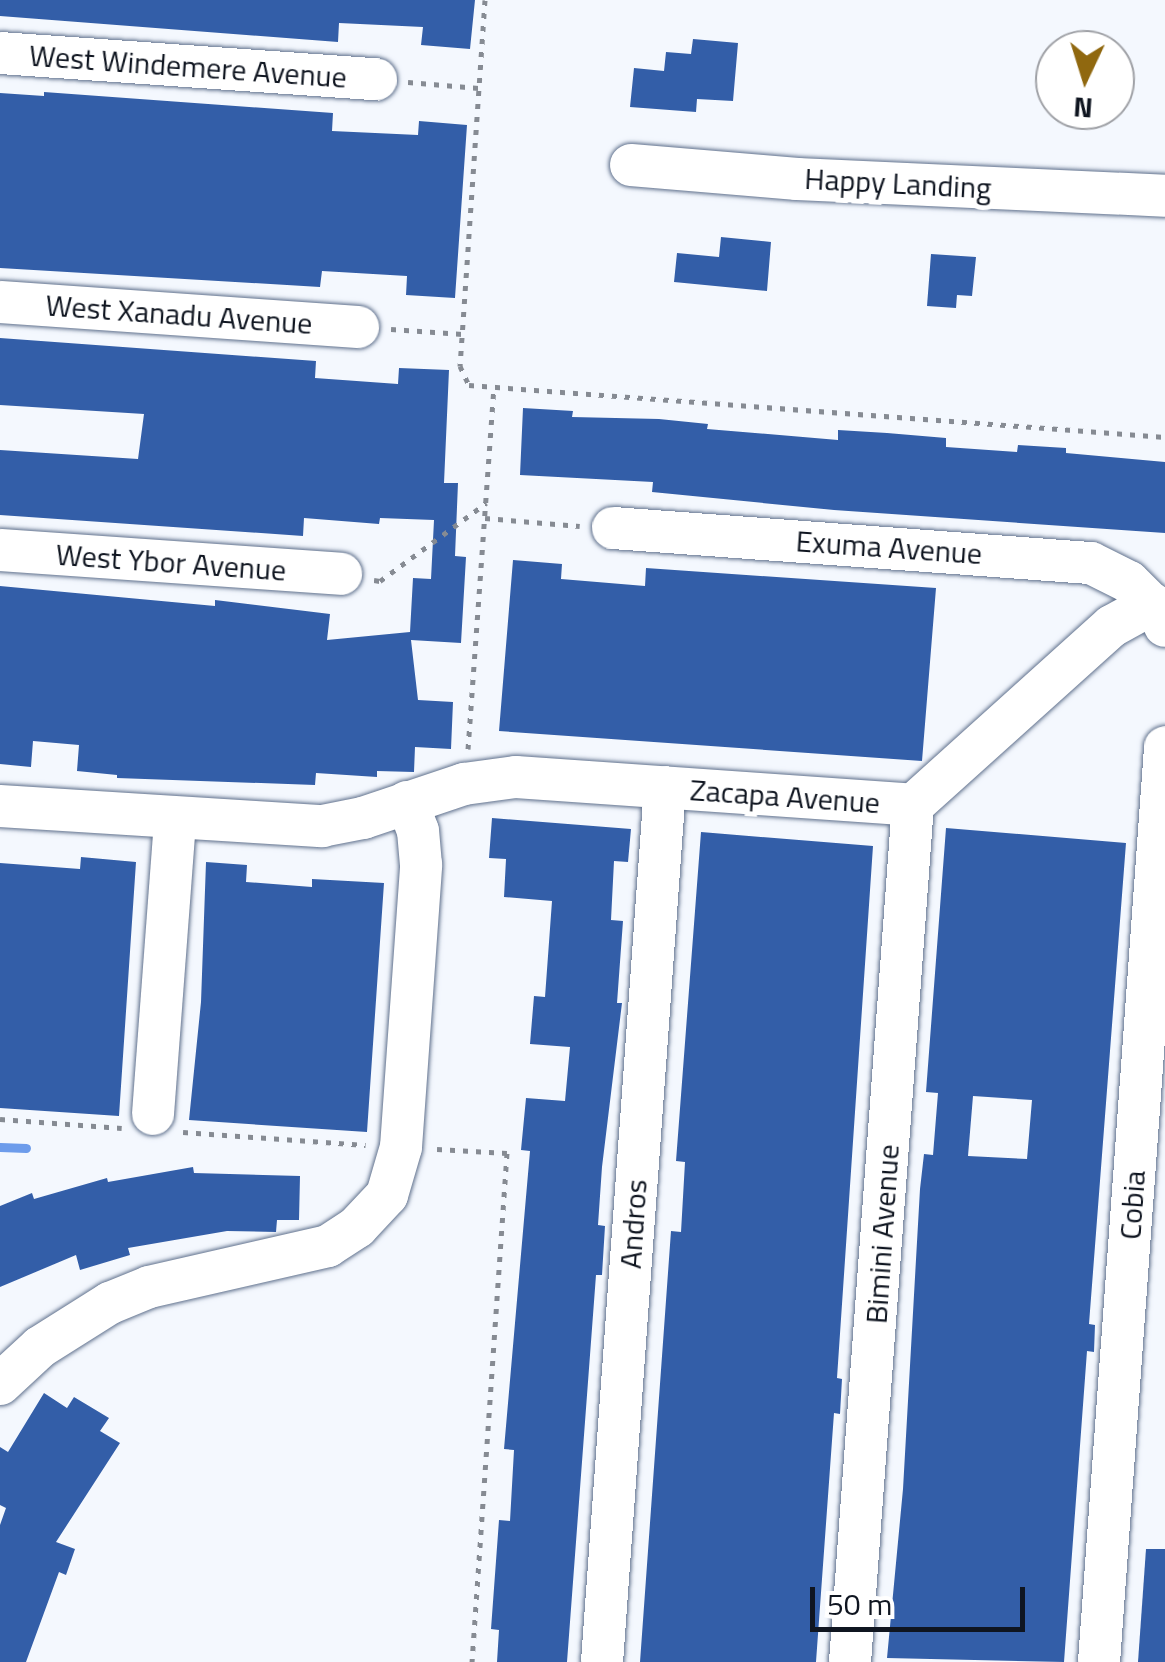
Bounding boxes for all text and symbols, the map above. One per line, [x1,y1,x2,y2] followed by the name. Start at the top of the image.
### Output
[1035,30,1135,130] north arrow
[28,37,348,95] street label: West Windemere Avenue
[1072,86,1094,131] text: N
[804,160,992,206] street label: Happy Landing
[44,287,314,341] street label: West Xanadu Avenue
[795,523,983,571] street label: Exuma Avenue
[55,536,287,588] street label: West Ybor Avenue
[689,771,881,821] street label: Zacapa Avenue
[858,1143,906,1325] street label: Bimini Avenue
[1112,1169,1152,1241] street label: Cobia
[612,1178,654,1270] street label: Andros
[815,1567,1030,1629] scale bar
[827,1581,892,1627] text: 50 m

